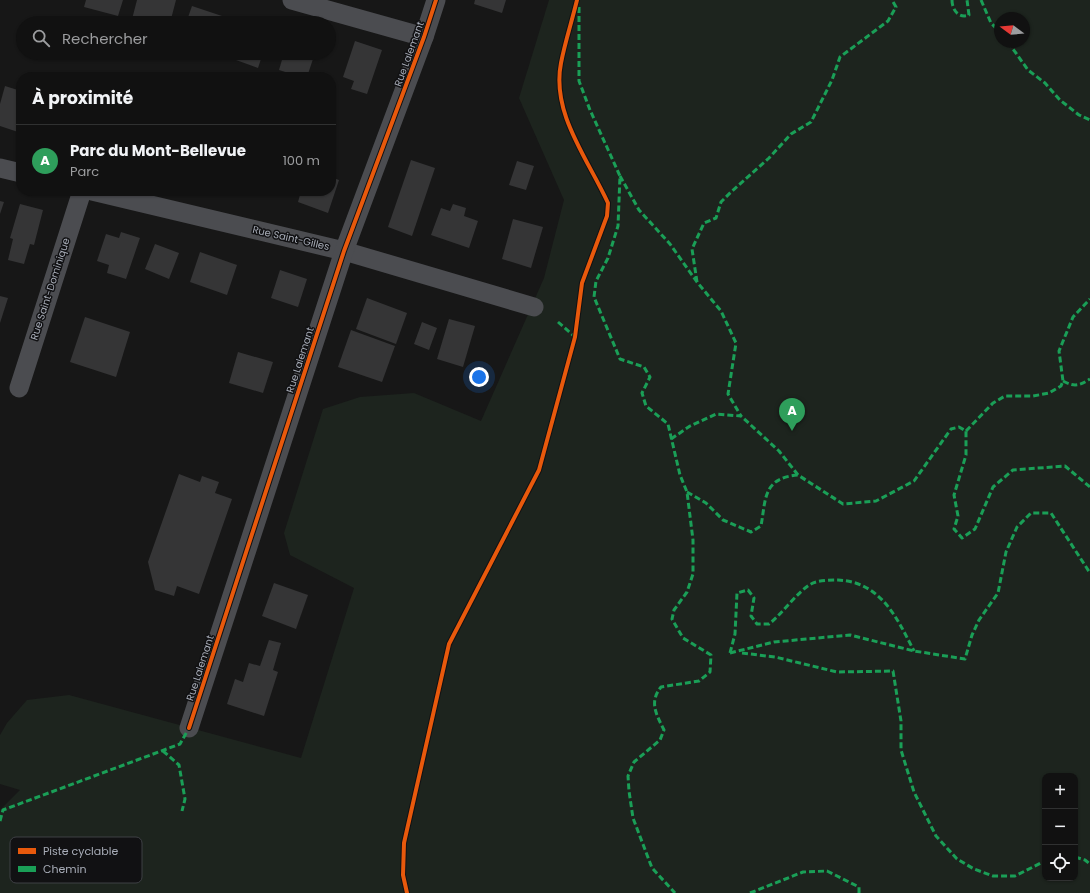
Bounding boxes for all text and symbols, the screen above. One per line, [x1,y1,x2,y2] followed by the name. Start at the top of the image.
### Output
[994,12,1030,48] north arrow
[16,16,336,60] search box
[390,19,428,89] street label: Rue Lalemant
[30,27,52,49] icon: search
[62,28,148,49] text: Rechercher
[32,86,133,110] text: À proximité
[70,140,246,161] text: Parc du Mont-Bellevue
[40,151,50,170] text: A
[283,151,320,170] text: 100 m
[70,162,99,181] text: Parc
[251,222,331,254] street label: Rue Saint-Gilles
[26,236,74,342] street label: Rue Saint-Dominique
[282,325,318,395] street label: Rue Lalemant
[469,367,489,387] your location
[779,398,805,431] pin: A
[182,633,218,703] street label: Rue Lalemant
[1042,773,1078,881] map controls
[1042,773,1078,809] button: +
[1042,809,1078,845] button: −
[10,837,142,883] legend
[43,843,118,859] text: Piste cyclable
[1042,845,1078,881] button: locate
[43,861,86,877] text: Chemin

